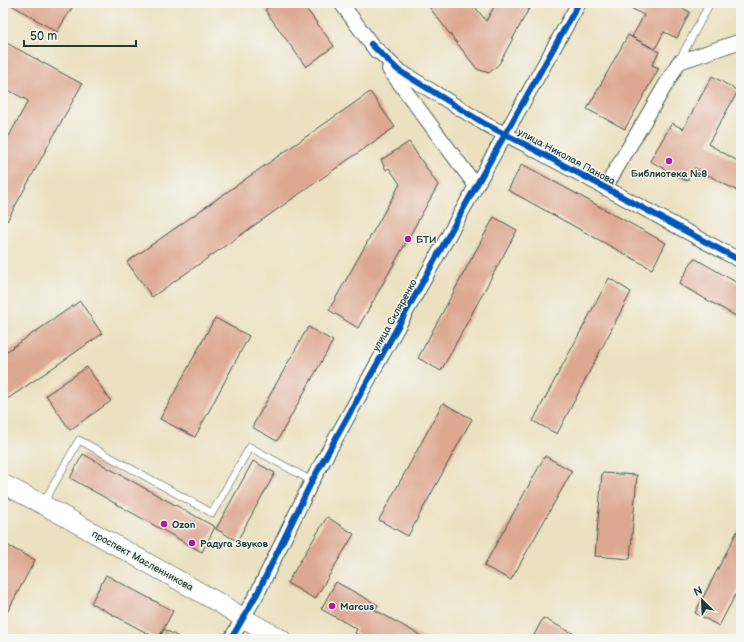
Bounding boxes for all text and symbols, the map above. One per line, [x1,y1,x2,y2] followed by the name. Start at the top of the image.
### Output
[24,22,136,48] scale bar
[30,29,57,44] text: 50 m
[516,126,618,188] street label: улица Николая Панова
[664,156,674,166] marker: Библиотека №8
[631,168,707,180] place label: Библиотека №8
[403,234,413,244] marker: БТИ
[416,234,437,246] place label: БТИ
[370,277,420,354] street label: улица Скляренко
[159,519,169,529] marker: Ozon
[172,519,196,531] place label: Ozon
[90,528,196,594] street label: проспект Масленникова
[187,538,197,548] marker: Радуга Звуков
[200,538,269,550] place label: Радуга Звуков
[682,580,722,620] north arrow
[692,584,705,599] text: N
[327,601,337,611] marker: Marcus
[340,601,374,613] place label: Marcus

